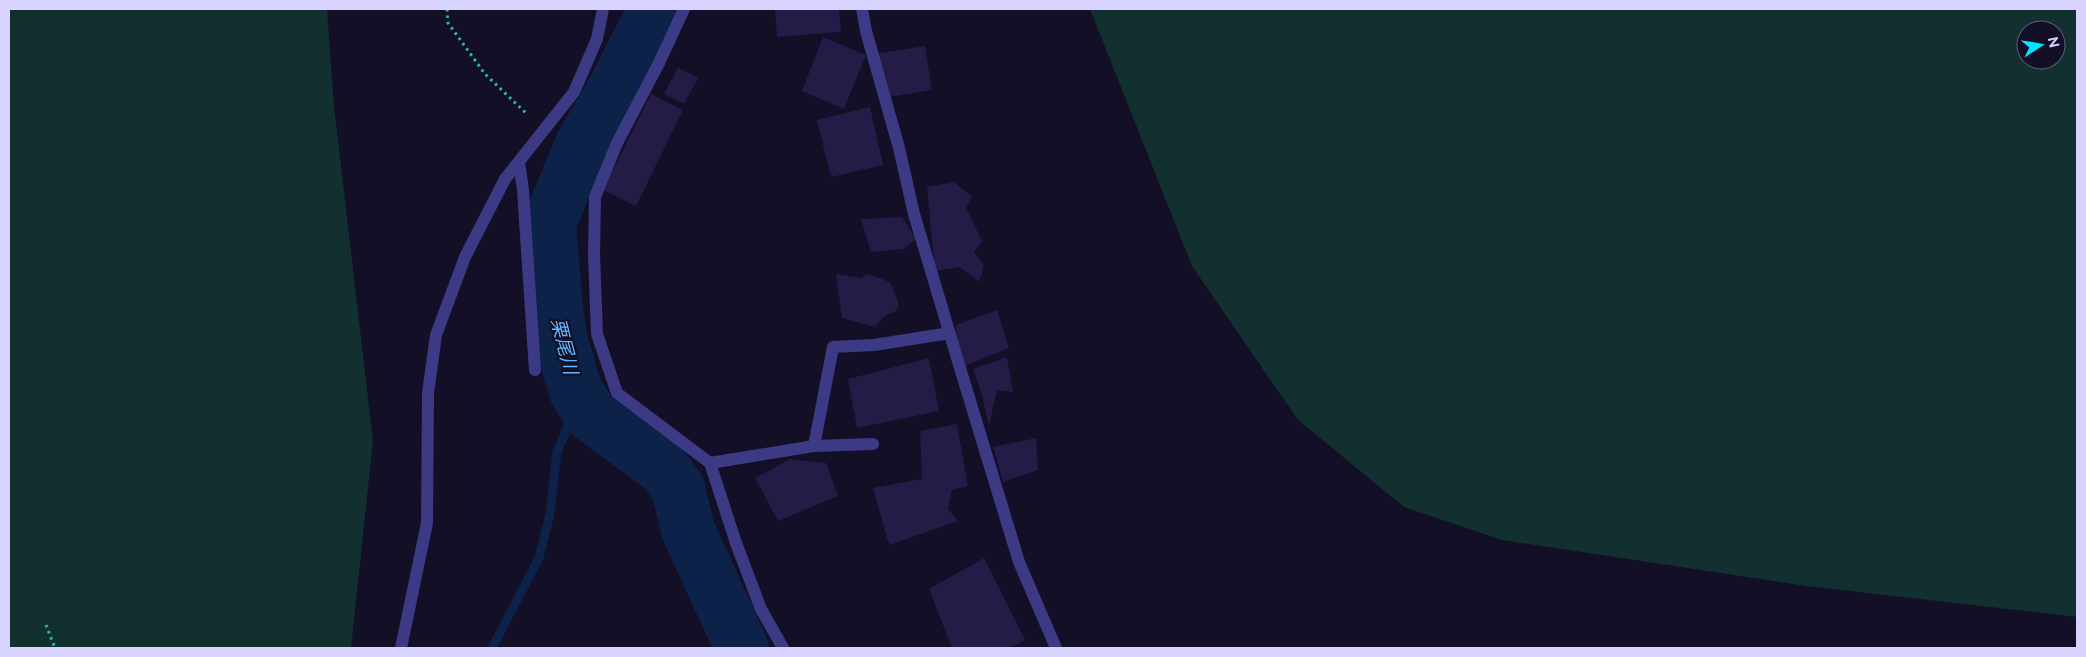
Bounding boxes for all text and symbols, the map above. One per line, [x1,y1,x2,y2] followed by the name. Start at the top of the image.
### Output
[2016,20,2066,70] north arrow
[2045,35,2063,49] text: N
[547,316,583,378] water label: 栗尾川

